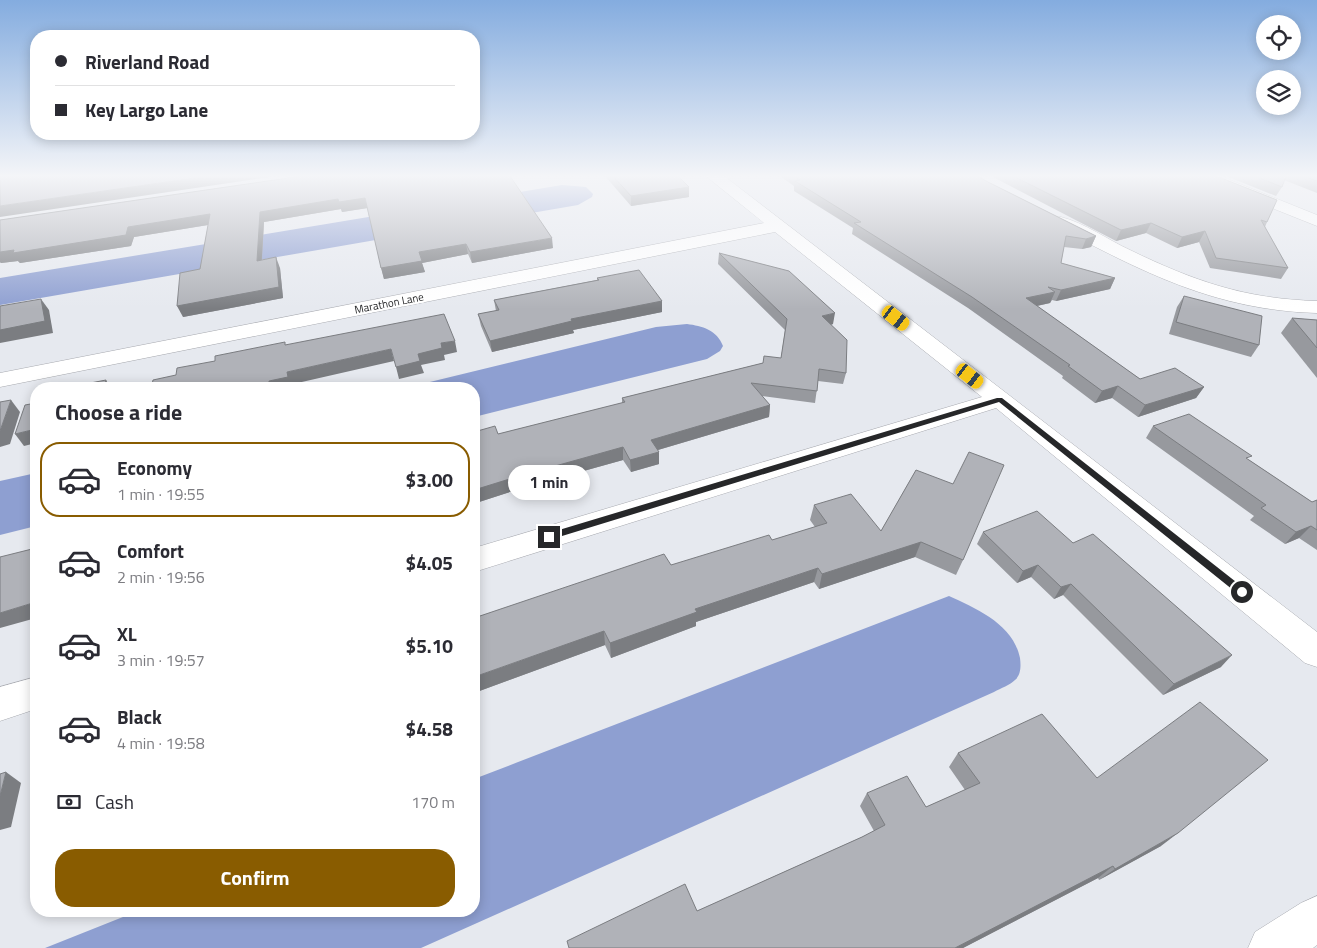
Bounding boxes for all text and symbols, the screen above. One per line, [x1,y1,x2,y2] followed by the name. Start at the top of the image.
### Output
[1256,15,1301,115] map controls
[1256,15,1301,60] button: locate
[85,47,210,76] text: Riverland Road
[1256,70,1301,115] button: layers
[85,95,208,124] text: Key Largo Lane
[353,288,425,318] street label: Marathon Lane
[879,303,912,333] car
[953,361,986,391] car
[55,395,182,429] text: Choose a ride
[117,453,192,482] text: Economy
[57,457,102,502] icon: car
[508,464,590,500] callout: 1 min
[406,465,453,494] text: $3.00
[530,470,568,494] text: 1 min
[117,482,205,506] text: 1 min · 19:55
[538,526,560,548] route end
[117,536,184,565] text: Comfort
[57,540,102,585] icon: car
[406,548,453,577] text: $4.05
[117,565,205,589] text: 2 min · 19:56
[1231,581,1253,603] route start
[117,619,137,648] text: XL
[57,623,102,668] icon: car
[406,631,453,660] text: $5.10
[117,648,205,672] text: 3 min · 19:57
[117,702,162,731] text: Black
[57,706,102,751] icon: car
[406,714,453,743] text: $4.58
[117,731,205,755] text: 4 min · 19:58
[95,787,134,816] text: Cash
[55,788,83,816] icon: cash
[411,790,455,814] text: 170 m
[55,849,455,907] button: Confirm

